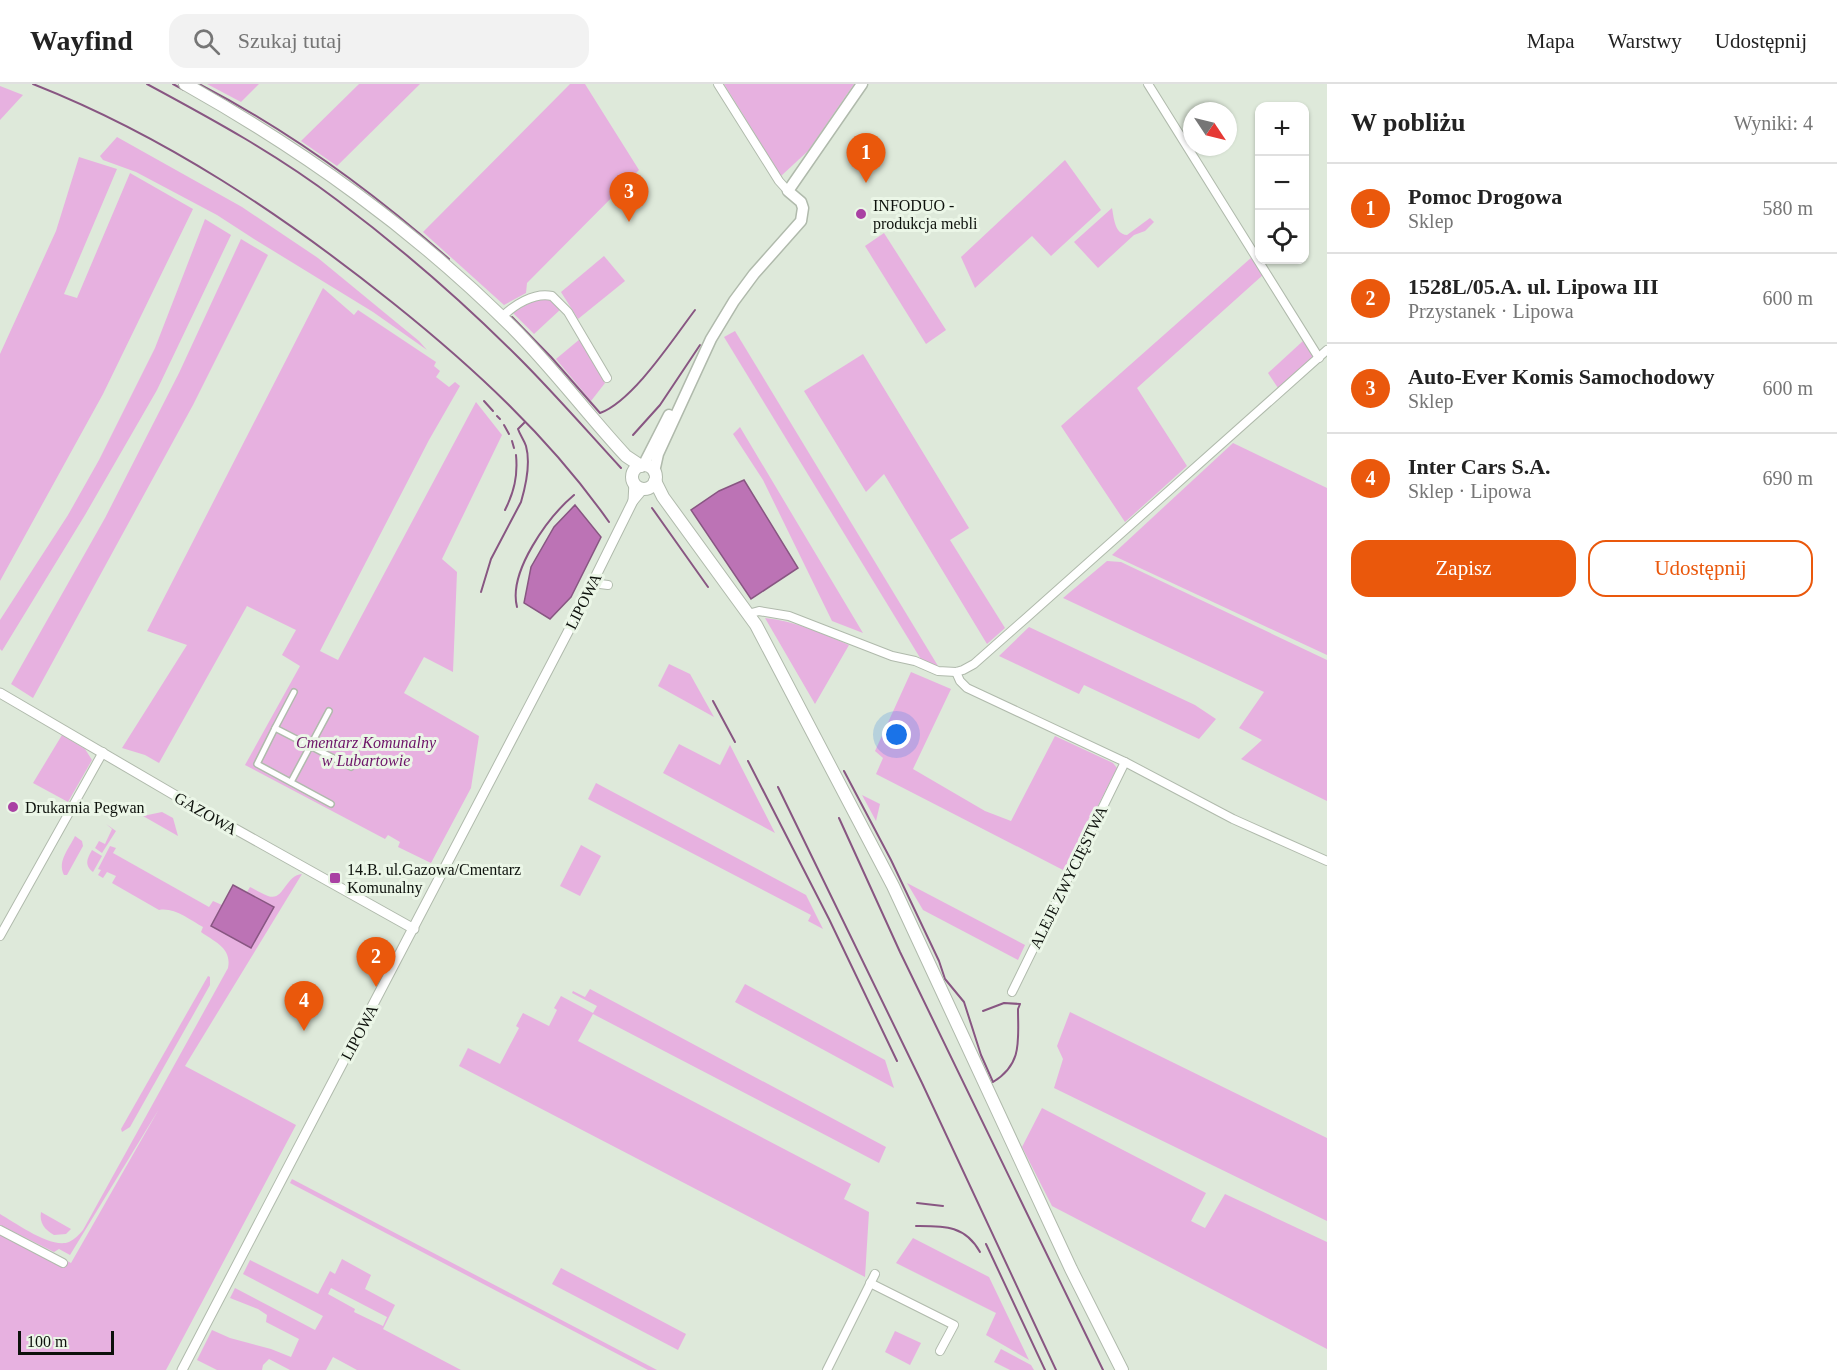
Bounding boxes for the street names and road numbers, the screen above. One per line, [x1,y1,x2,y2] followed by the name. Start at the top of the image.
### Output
[562,570,605,632] street label: LIPOWA
[171,789,240,838] street label: GAZOWA
[1026,803,1112,952] street label: ALEJE ZWYCIĘSTWA
[338,1001,381,1063] street label: LIPOWA

